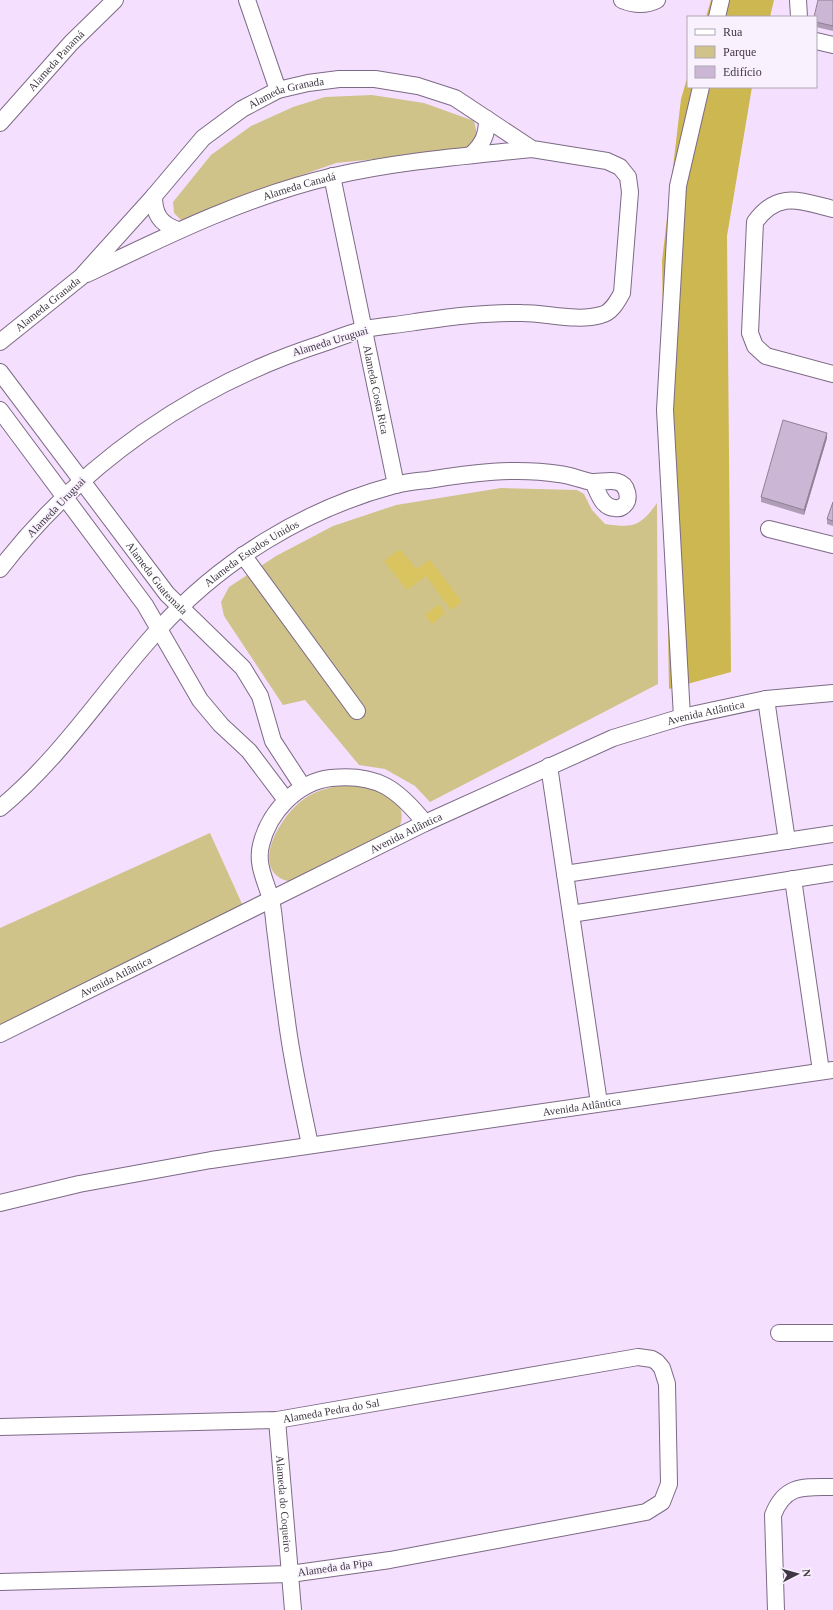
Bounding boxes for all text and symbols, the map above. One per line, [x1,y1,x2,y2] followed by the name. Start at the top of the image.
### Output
[687,16,817,88] legend
[723,25,743,39] text: Rua
[26,28,87,93] street label: Alameda Panamá
[723,45,756,59] text: Parque
[723,65,762,79] text: Edifício
[246,75,325,111] street label: Alameda Granada
[261,170,337,202] street label: Alameda Canadá
[13,274,83,333] street label: Alameda Granada
[291,324,369,358] street label: Alameda Uruguai
[361,344,391,435] street label: Alameda Costa Rica
[24,475,88,539] street label: Alameda Uruguai
[202,517,301,589] street label: Alameda Estados Unidos
[124,539,190,617] street label: Alameda Guatemala
[665,698,746,727] street label: Avenida Atlântica
[368,810,444,856] street label: Avenida Atlântica
[77,954,154,1000] street label: Avenida Atlântica
[542,1095,622,1118] street label: Avenida Atlântica
[282,1396,380,1425] street label: Alameda Pedra do Sal
[274,1455,294,1553] street label: Alameda do Coqueiro
[777,1554,817,1594] north arrow
[297,1556,373,1578] street label: Alameda da Pipa
[801,1568,813,1578] text: N

